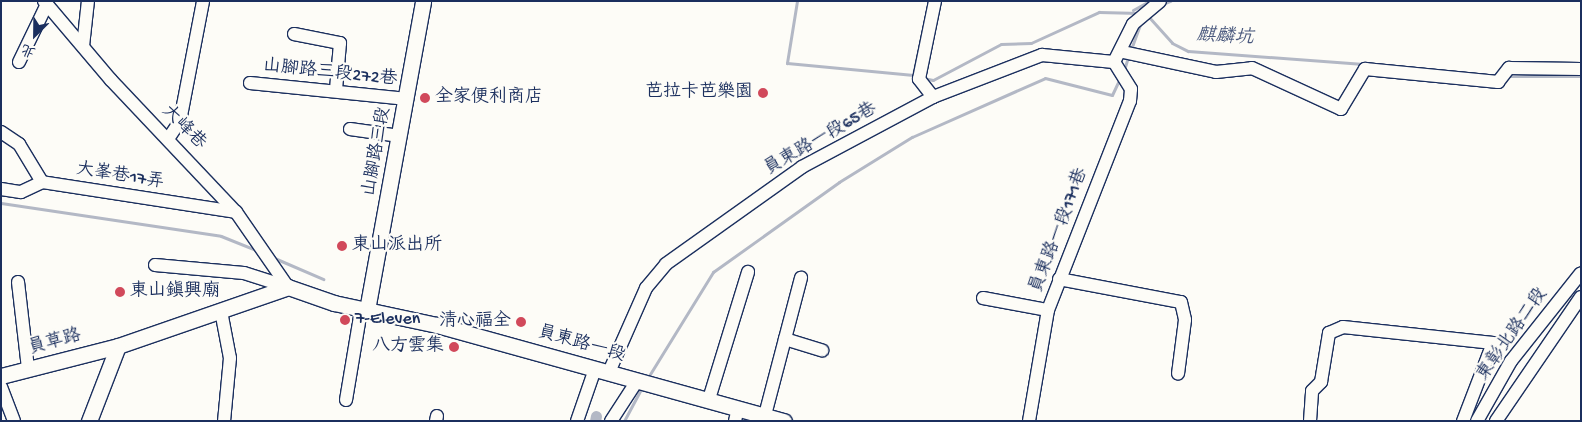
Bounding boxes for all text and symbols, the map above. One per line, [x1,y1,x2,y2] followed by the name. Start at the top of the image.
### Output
[10,10,60,60] north arrow
[1196,25,1254,51] water label: 麒麟坑
[19,39,39,60] text: 北
[262,56,398,92] street label: 山腳路三段272巷
[645,82,753,104] place label: 芭拉卡芭樂園
[435,87,543,109] place label: 全家便利商店
[757,87,769,99] marker: 芭拉卡芭樂園
[419,92,431,104] marker: 全家便利商店
[761,99,881,181] street label: 員東路一段65巷
[156,101,210,155] street label: 大峰巷
[360,106,396,198] street label: 山腳路三段
[75,159,165,195] street label: 大峯巷17弄
[1026,166,1094,296] street label: 員東路一段171巷
[352,235,442,257] place label: 東山派出所
[336,240,348,252] marker: 東山派出所
[130,281,220,303] place label: 東山鎮興廟
[1473,285,1553,385] street label: 東彰北路二段
[114,286,126,298] marker: 東山鎮興廟
[355,309,420,331] place label: 7-Eleven
[439,311,511,333] place label: 清心福全
[339,314,351,326] marker: 7-Eleven
[515,316,527,328] marker: 清心福全
[535,322,627,368] street label: 員東路一段
[26,326,84,360] street label: 員草路
[372,336,444,358] place label: 八方雲集
[448,341,460,353] marker: 八方雲集

